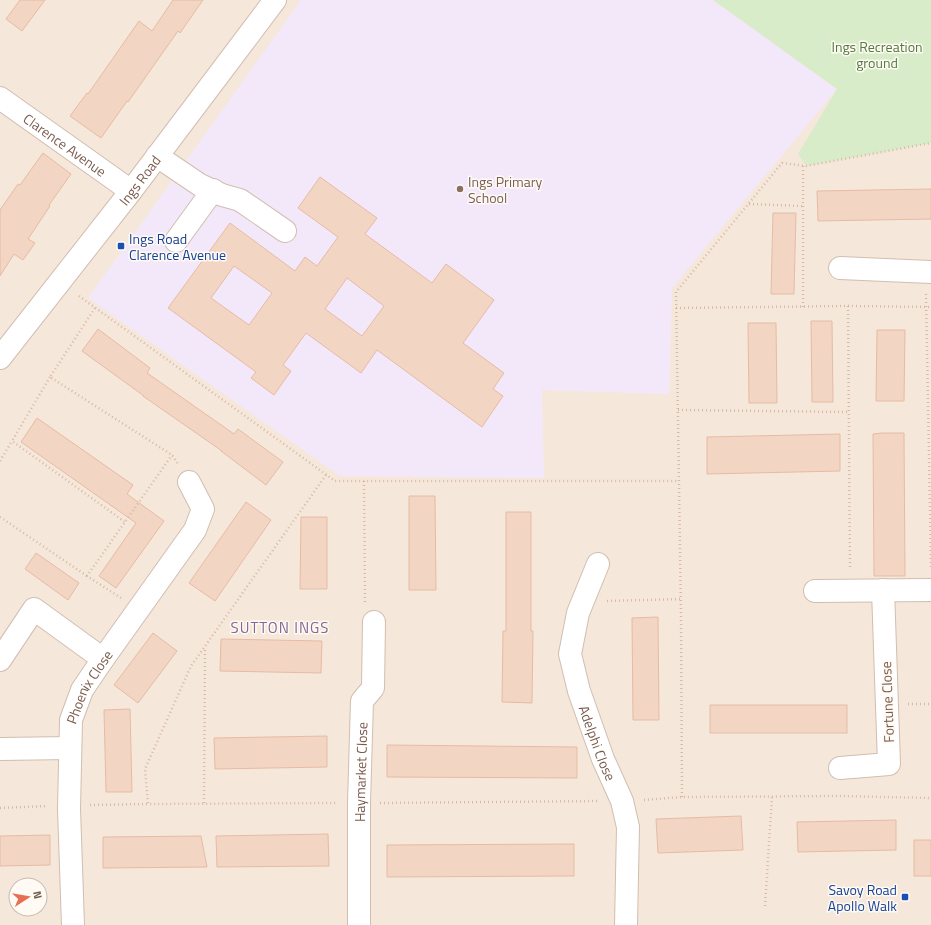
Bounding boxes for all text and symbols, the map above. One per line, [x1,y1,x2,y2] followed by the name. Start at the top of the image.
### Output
[831,36,923,73] park label: Ings Recreation ground
[20,108,111,181] street label: Clarence Avenue
[113,150,165,210] street label: Ings Road
[468,171,543,208] place label: Ings Primary School
[455,184,465,194] marker: Ings Primary School
[129,228,226,265] place label: Ings Road Clarence Avenue
[116,241,126,251] marker: Ings Road Clarence Avenue
[231,616,329,639] district label: SUTTON INGS
[60,645,117,727] street label: Phoenix Close
[875,661,899,743] street label: Fortune Close
[574,702,622,784] street label: Adelphi Close
[348,722,372,822] street label: Haymarket Close
[8,877,48,917] north arrow
[828,879,897,916] place label: Savoy Road Apollo Walk
[29,890,46,900] text: N
[900,892,910,902] marker: Savoy Road Apollo Walk

